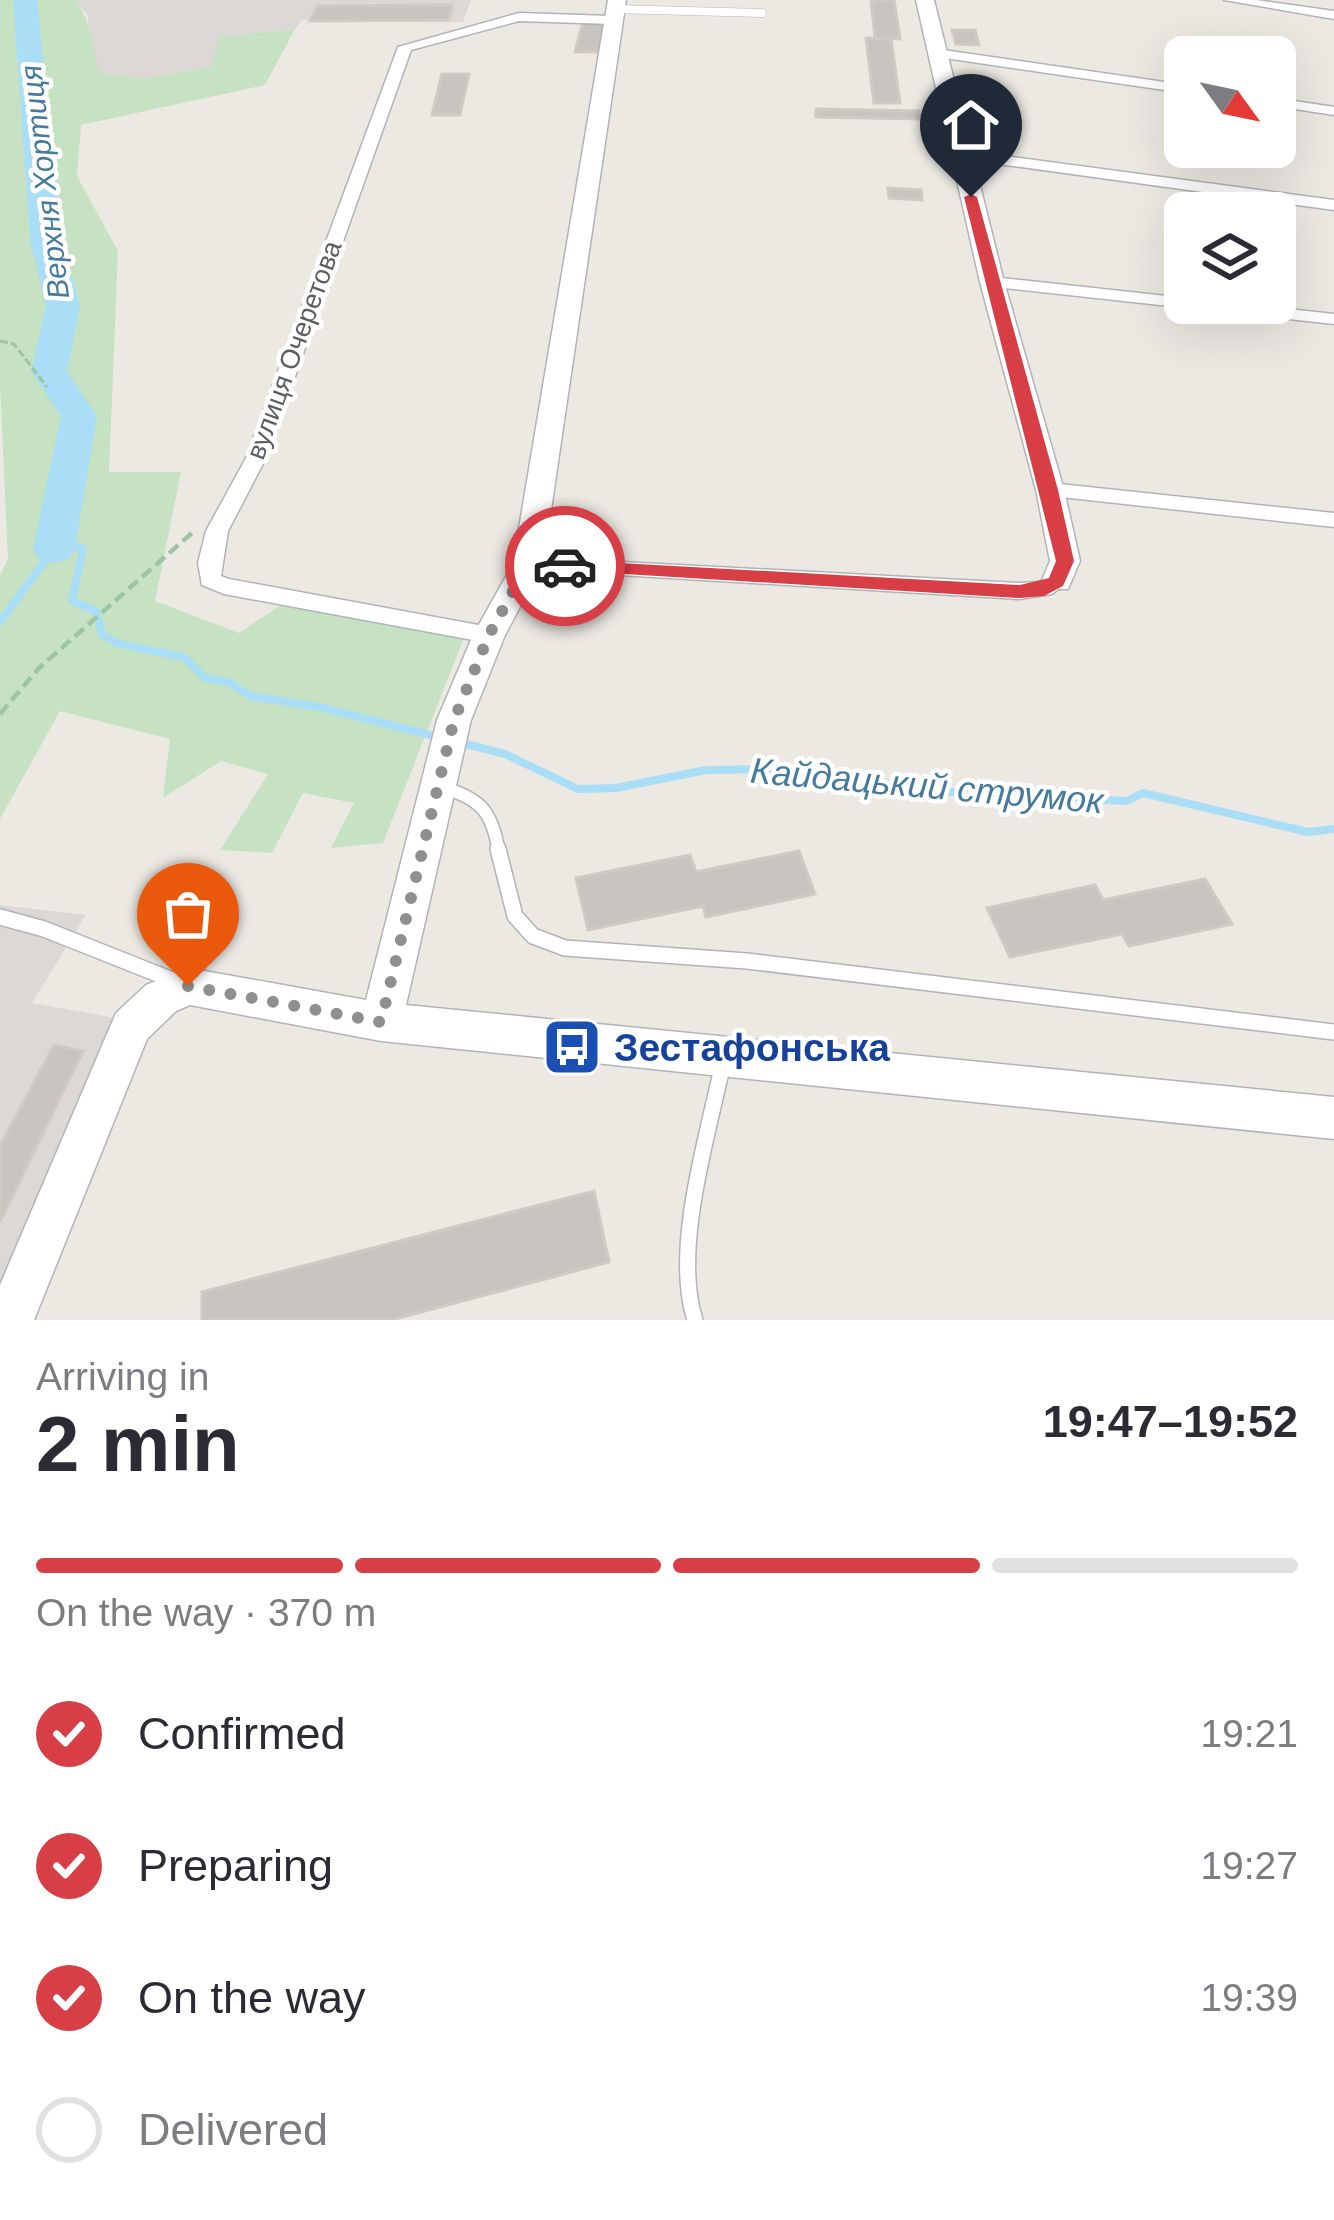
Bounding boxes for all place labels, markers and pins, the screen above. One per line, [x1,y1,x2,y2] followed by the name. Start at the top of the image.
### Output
[920,74,1022,197] pin
[137,863,239,986] pin
[541,1016,603,1078] bus stop icon: Зестафонська
[614,1026,890,1069] place label: Зестафонська

